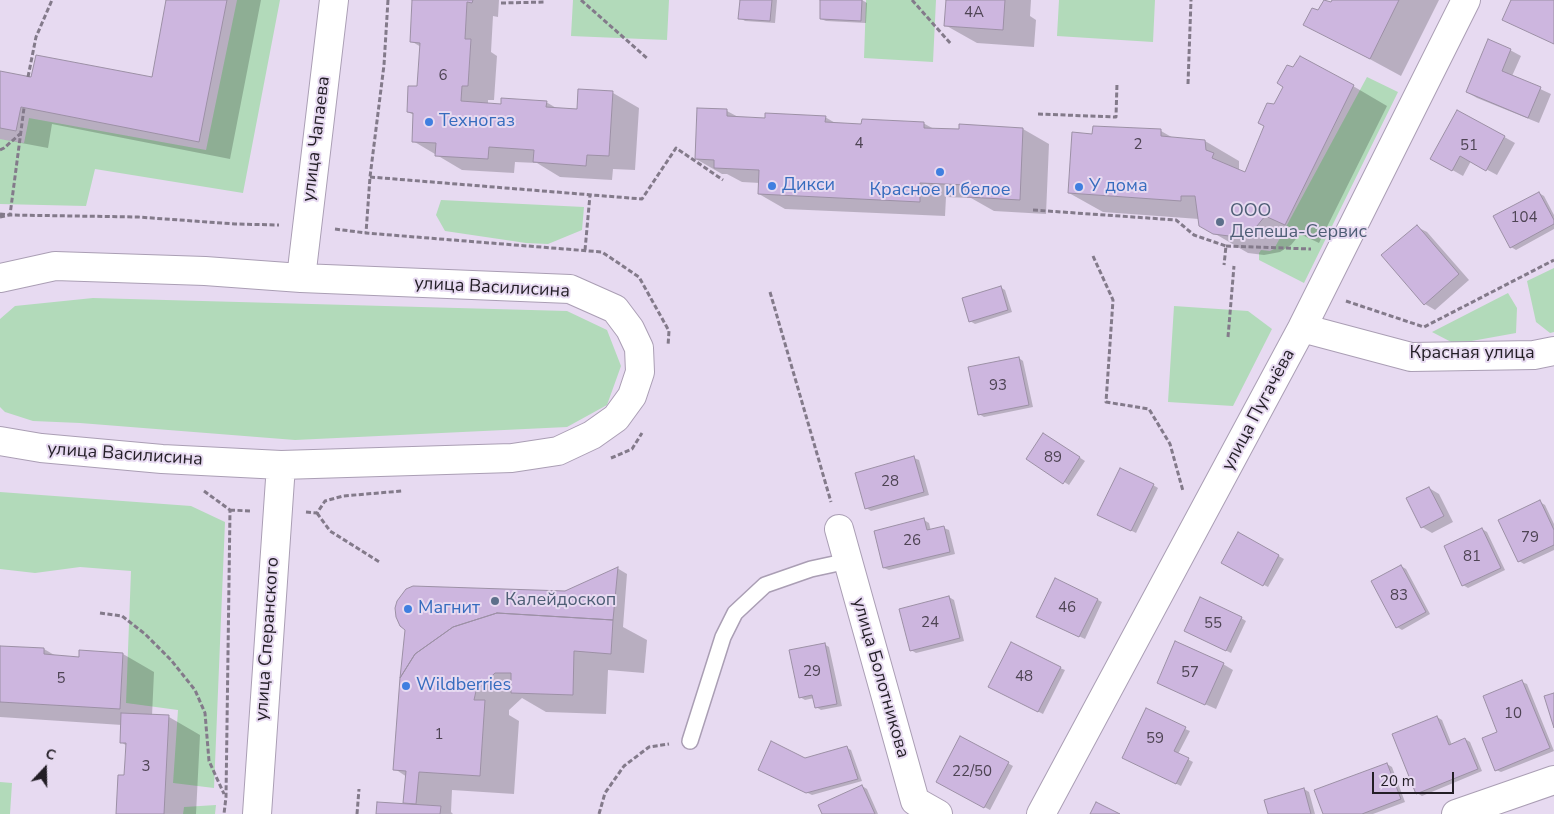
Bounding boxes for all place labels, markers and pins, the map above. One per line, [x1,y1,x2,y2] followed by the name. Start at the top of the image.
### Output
[439,111,515,133] place label: Техногаз
[423,116,435,128] marker: Техногаз
[934,166,946,178] marker: Красное и белое
[782,175,835,197] place label: Дикси
[1089,176,1148,198] place label: У дома
[766,180,778,192] marker: Дикси
[870,180,1010,202] place label: Красное и белое
[1073,181,1085,193] marker: У дома
[1230,201,1367,243] place label: ООО Депеша-Сервис
[1214,216,1226,228] marker: ООО Депеша-Сервис
[505,590,616,612] place label: Калейдоскоп
[489,595,501,607] marker: Калейдоскоп
[418,598,480,620] place label: Магнит
[402,603,414,615] marker: Магнит
[416,675,511,697] place label: Wildberries
[400,680,412,692] marker: Wildberries

